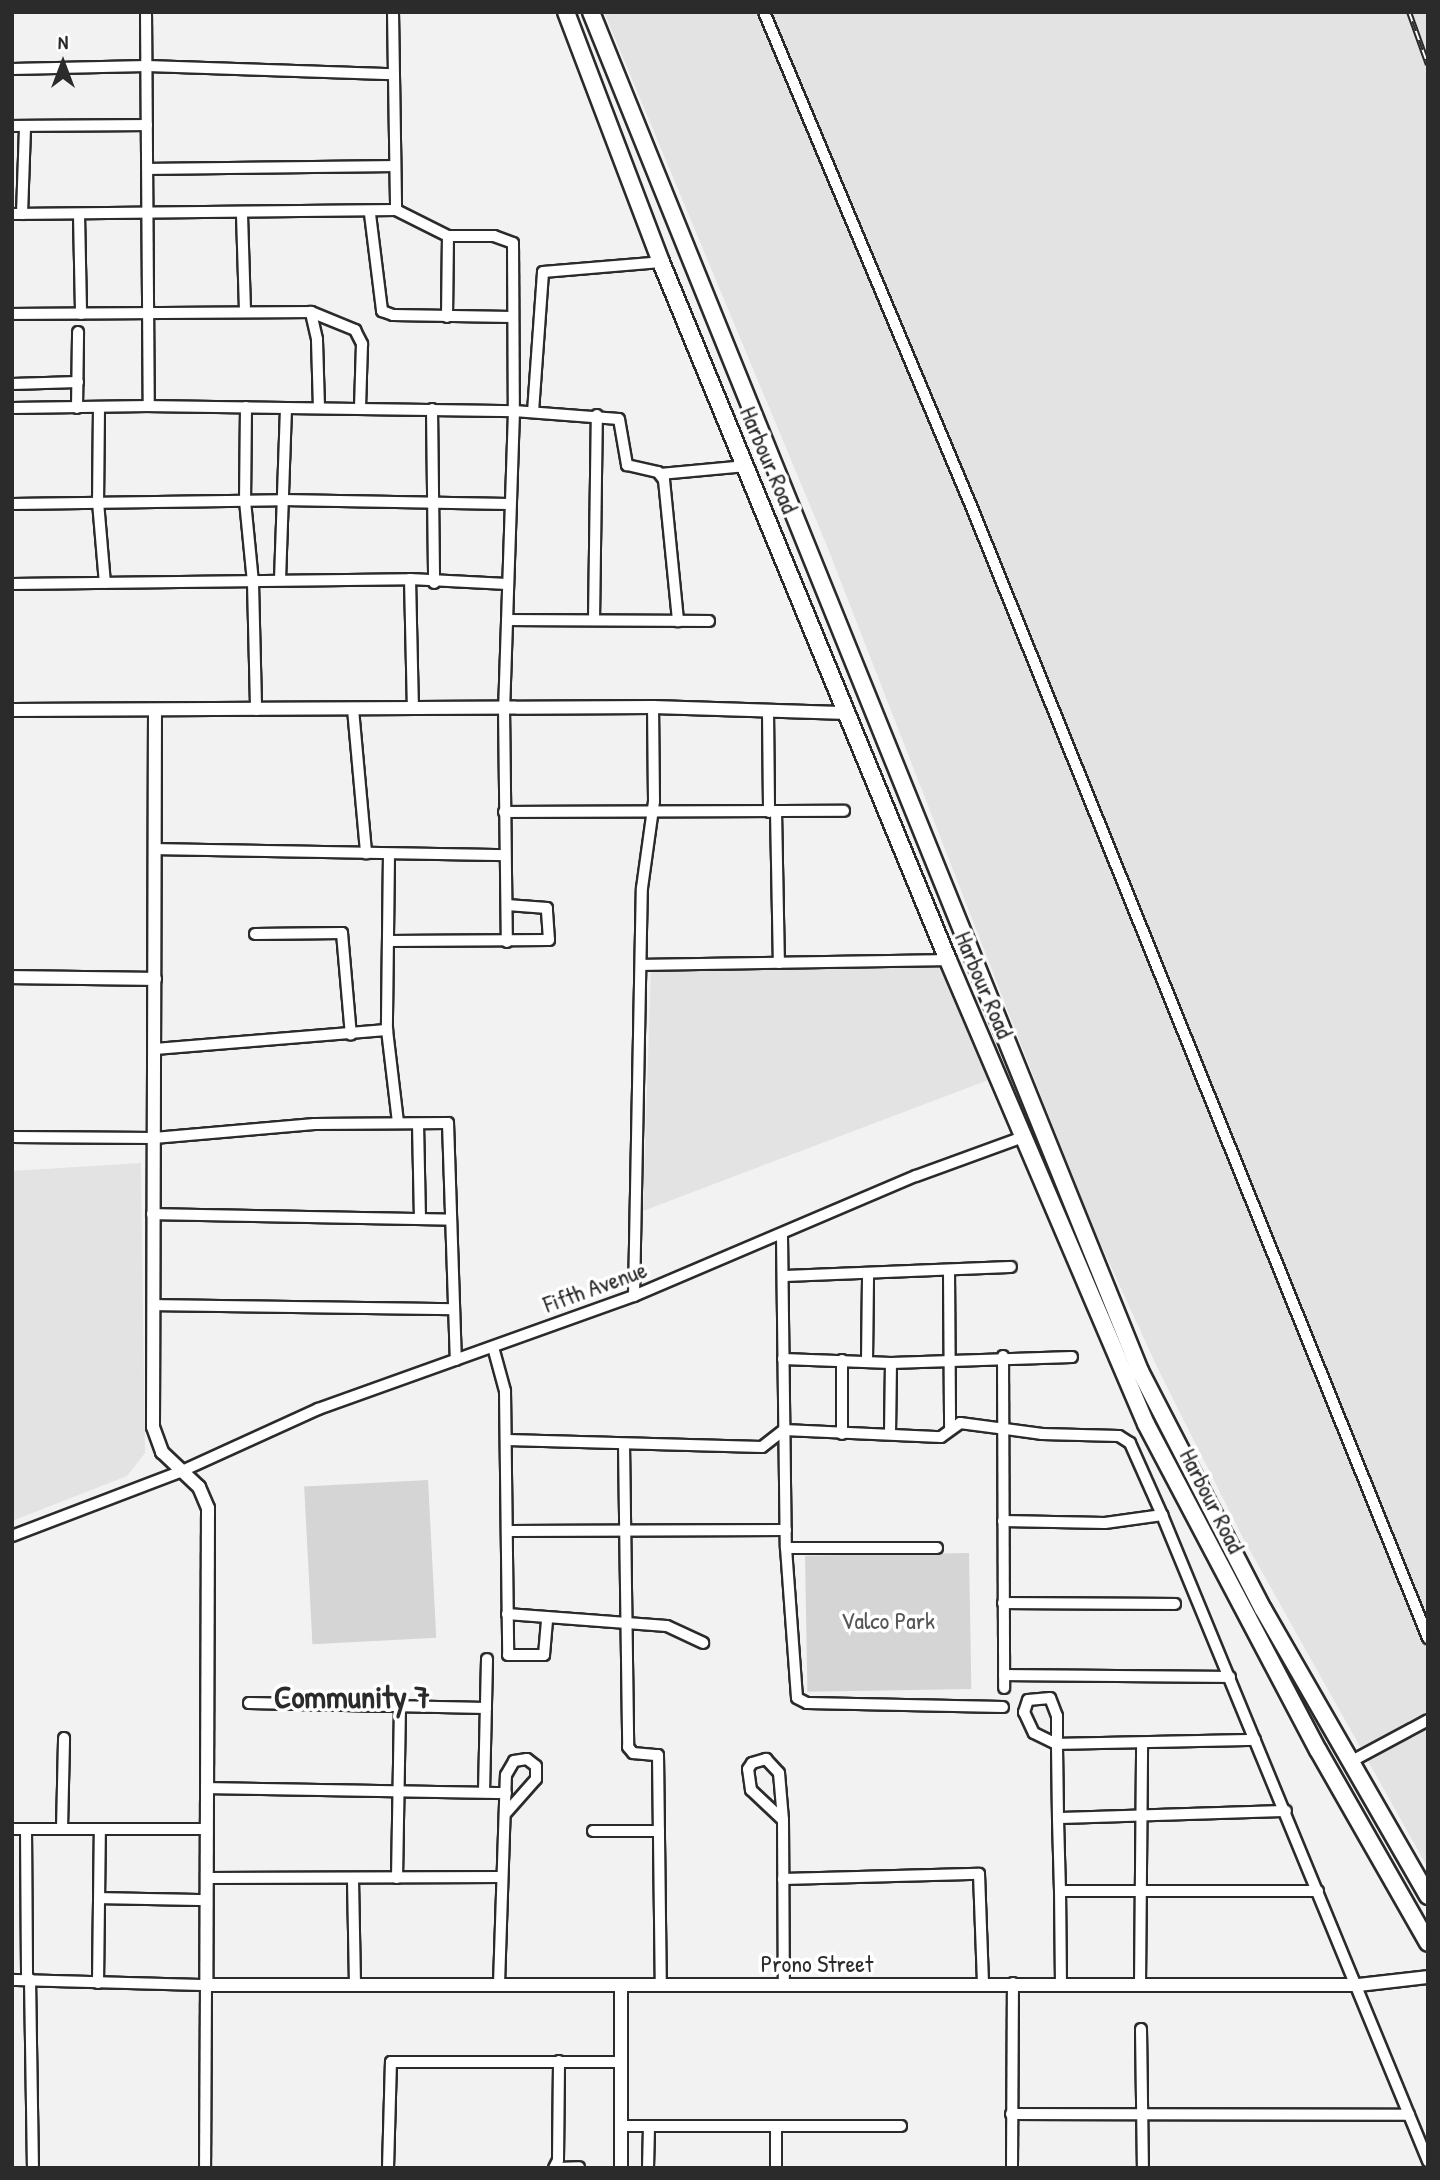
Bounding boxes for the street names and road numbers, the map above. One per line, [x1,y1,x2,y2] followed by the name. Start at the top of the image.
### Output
[734,402,804,518] street label: Harbour Road
[949,927,1019,1043] street label: Harbour Road
[539,1255,651,1319] street label: Fifth Avenue
[1173,1444,1251,1558] street label: Harbour Road
[761,1950,873,1978] street label: Prono Street

